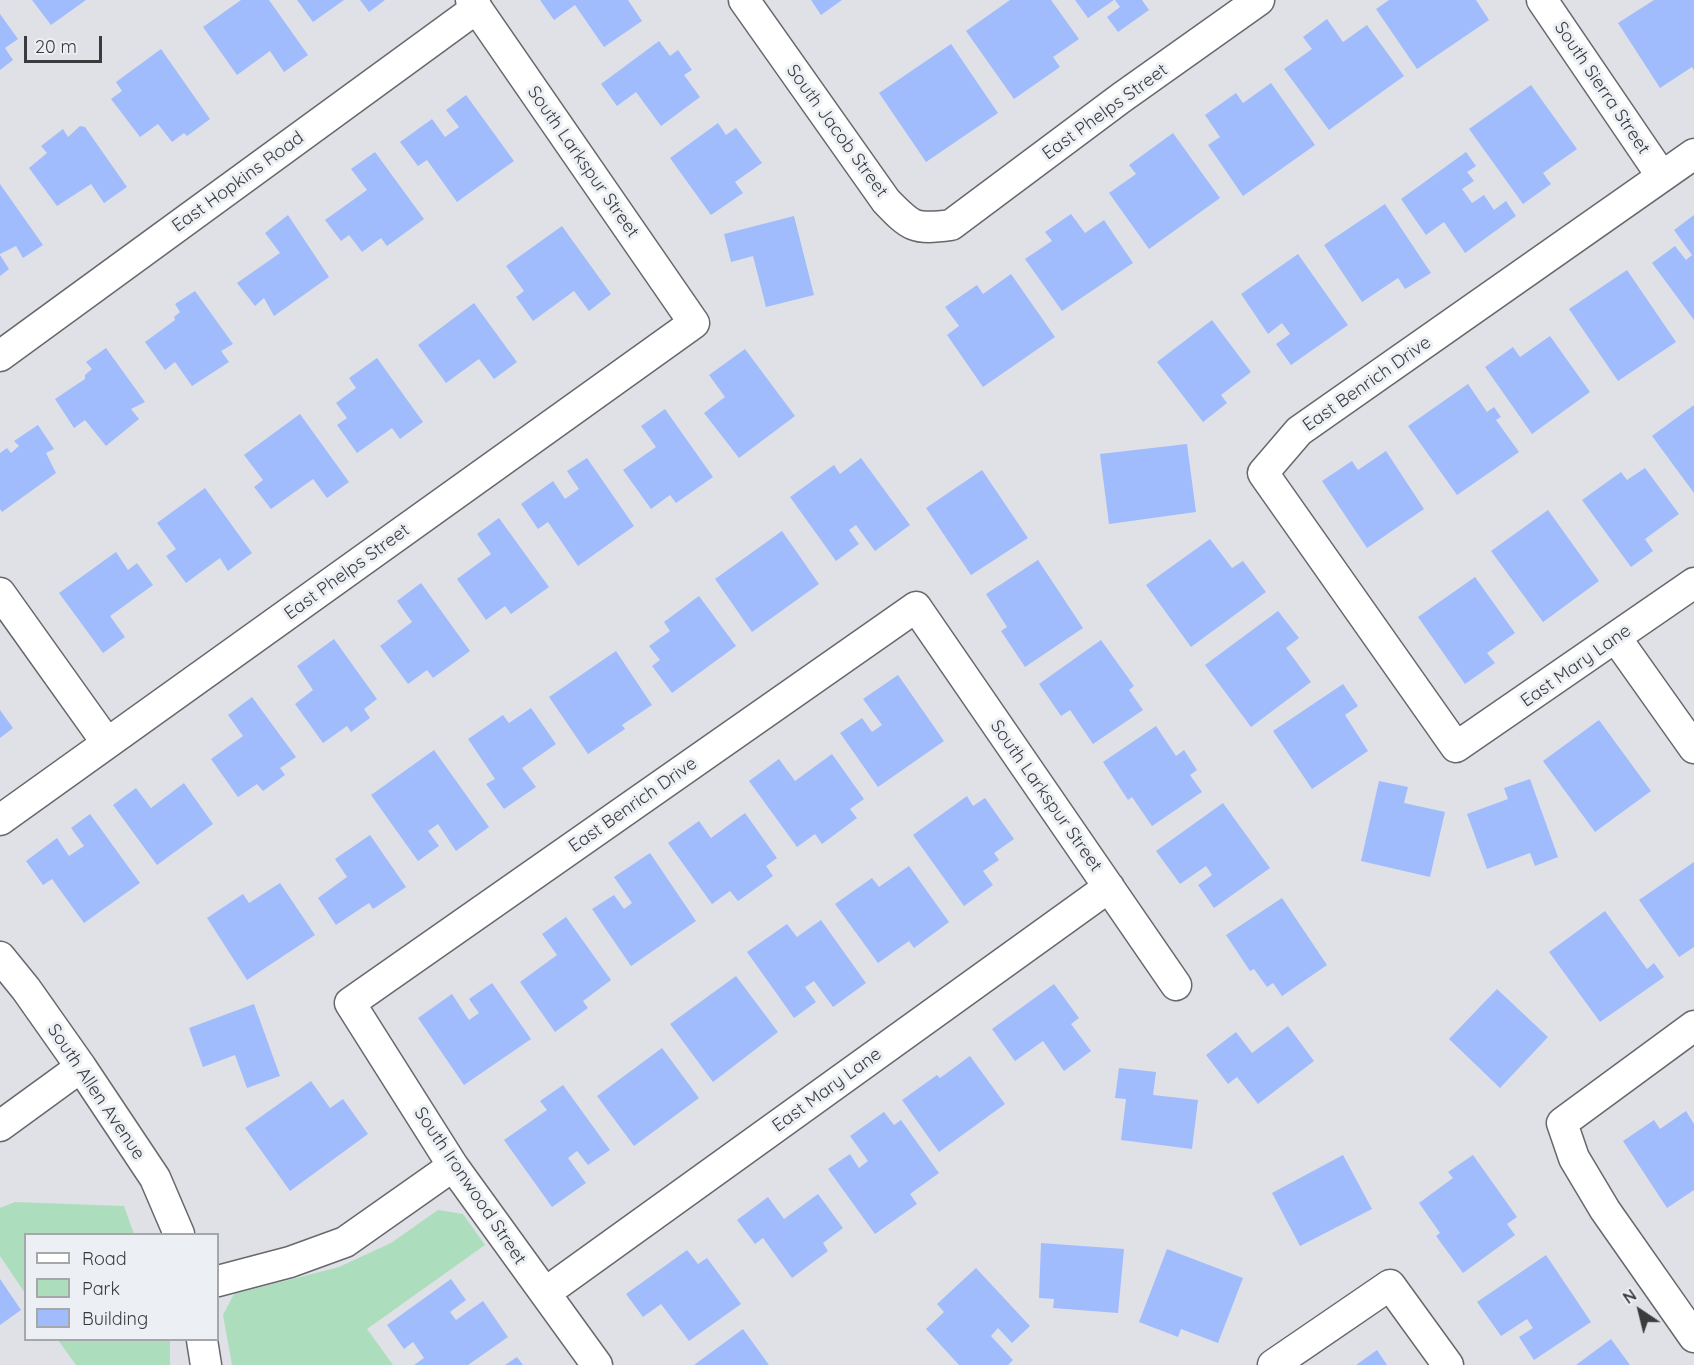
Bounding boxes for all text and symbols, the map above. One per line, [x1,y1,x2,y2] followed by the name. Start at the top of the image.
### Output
[1550,18,1654,158] street label: South Sierra Street
[27,24,105,62] scale bar
[35,35,77,58] text: 20 m
[1038,59,1172,165] street label: East Phelps Street
[782,60,892,202] street label: South Jacob Street
[523,82,643,242] street label: South Larkspur Street
[168,127,308,237] street label: East Hopkins Road
[1299,332,1435,436] street label: East Benrich Drive
[280,519,414,625] street label: East Phelps Street
[1517,620,1635,712] street label: East Mary Lane
[986,716,1106,876] street label: South Larkspur Street
[565,753,701,857] street label: East Benrich Drive
[43,1020,149,1164] street label: South Allen Avenue
[768,1043,886,1137] street label: East Mary Lane
[409,1103,531,1269] street label: South Ironwood Street
[24,1233,219,1341] legend
[82,1247,127,1270] text: Road
[82,1277,120,1300] text: Park
[1610,1281,1670,1341] north arrow
[1619,1285,1640,1308] text: N
[82,1307,148,1330] text: Building

